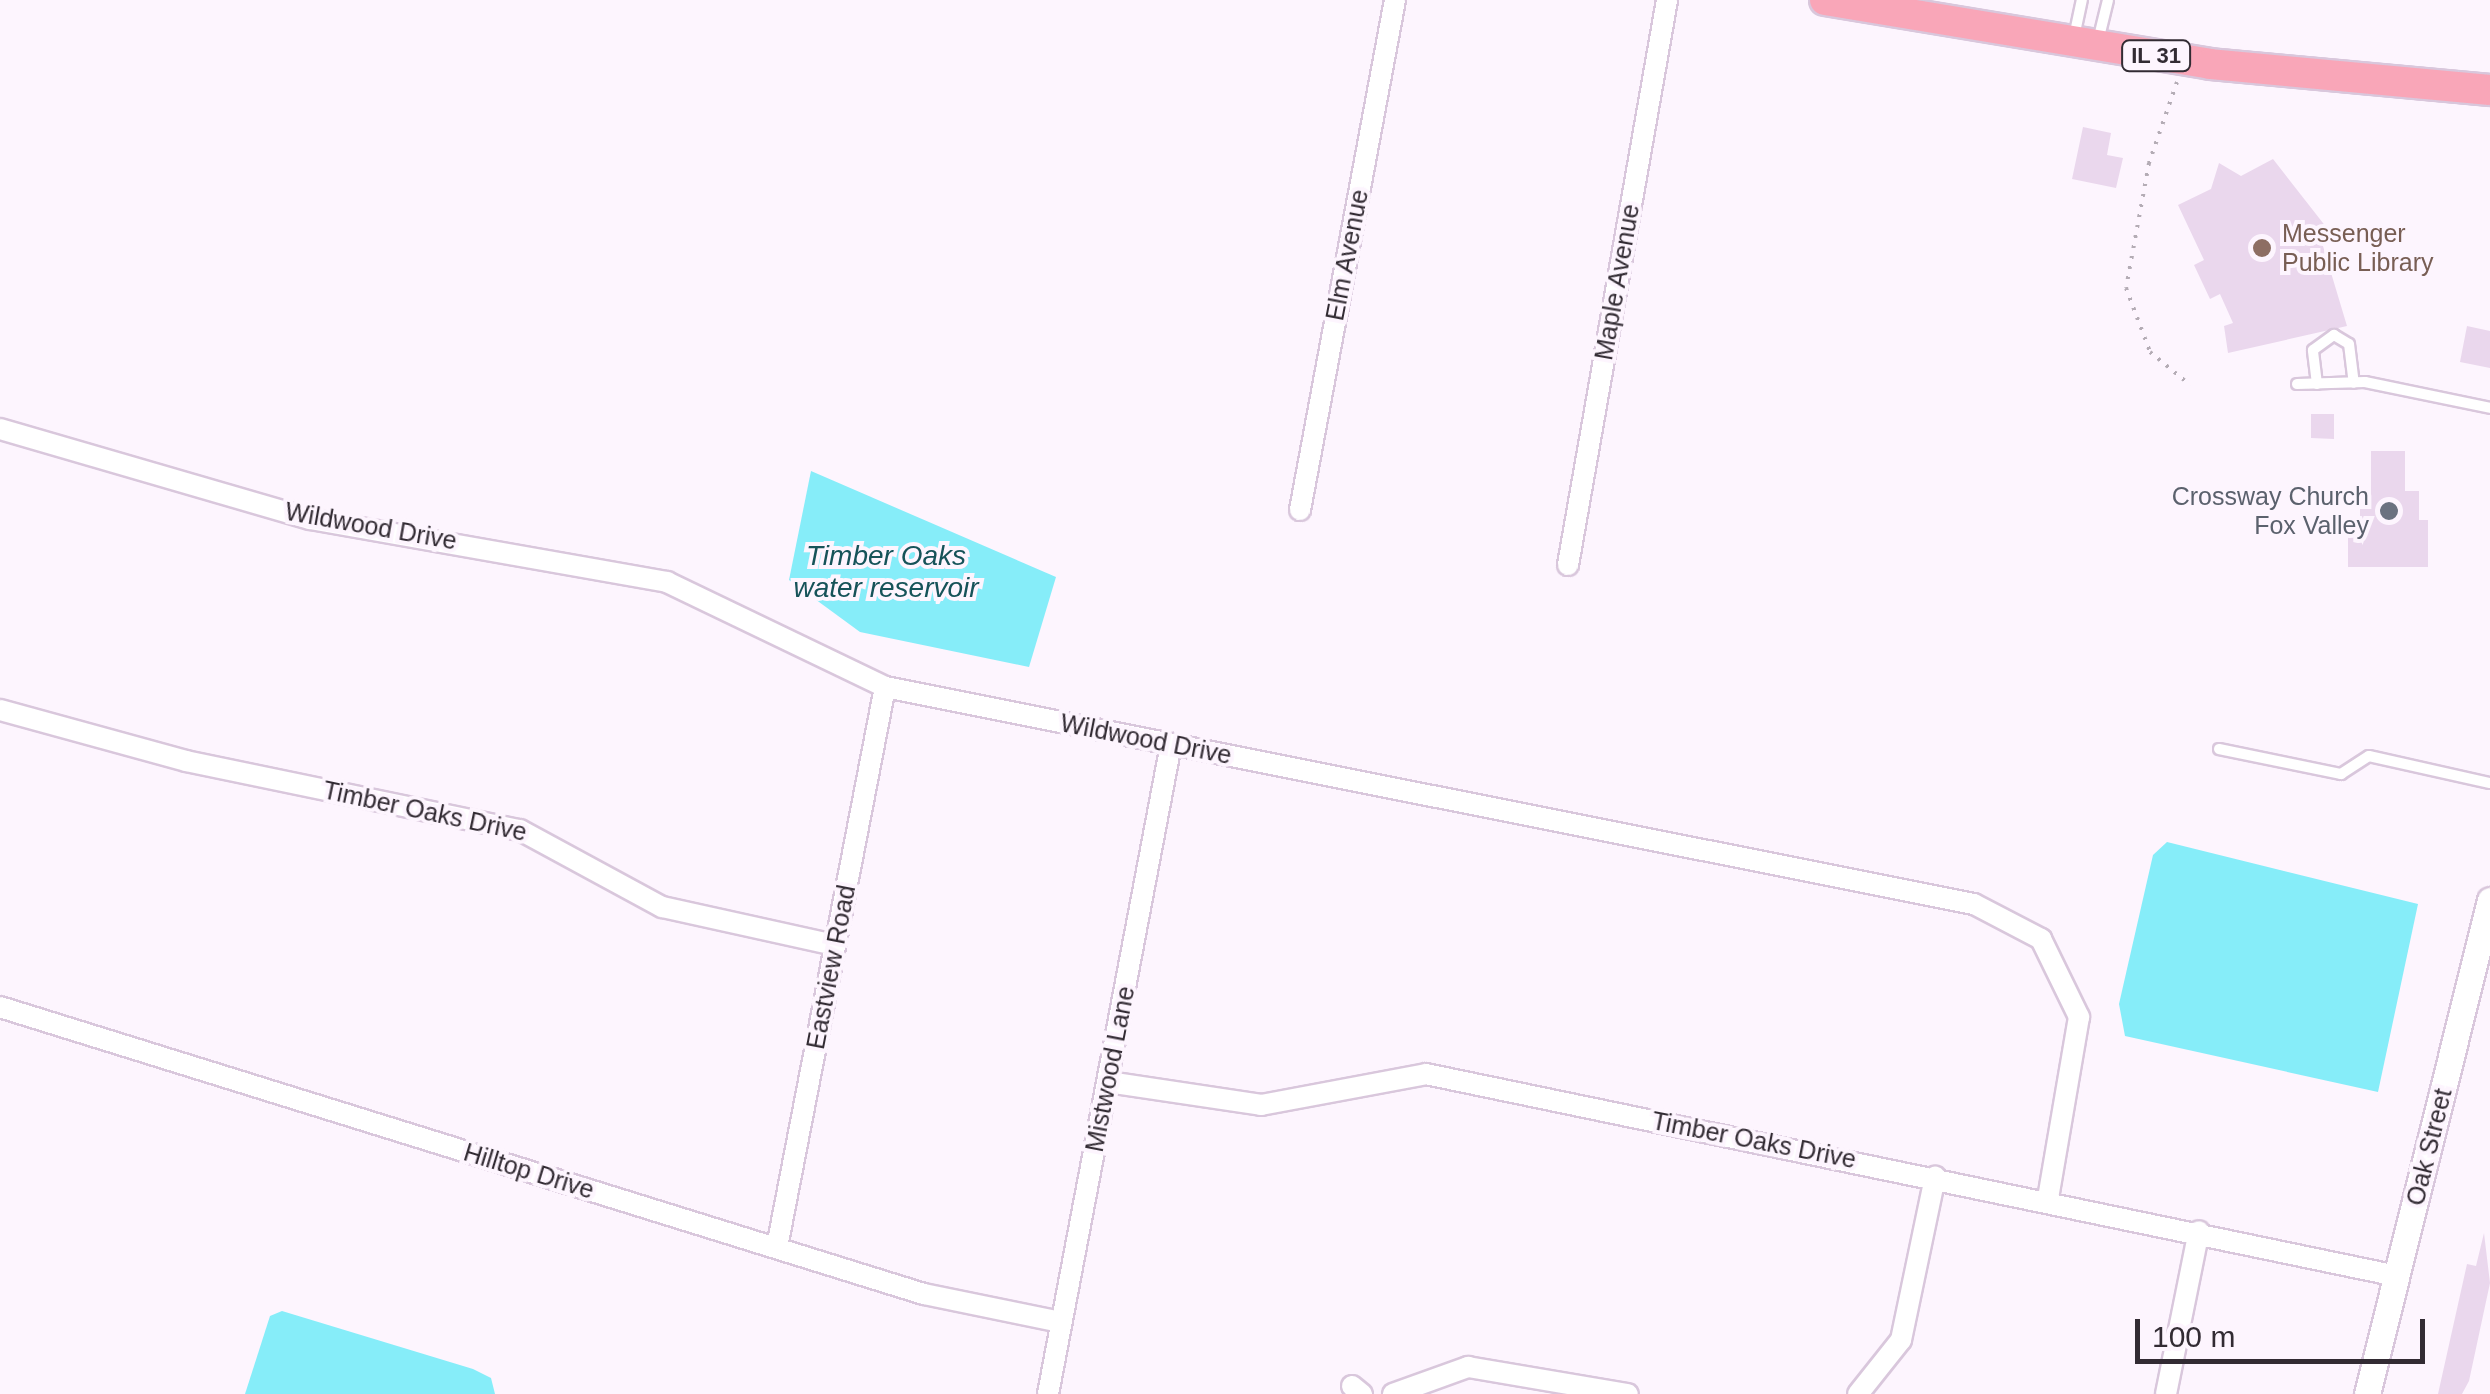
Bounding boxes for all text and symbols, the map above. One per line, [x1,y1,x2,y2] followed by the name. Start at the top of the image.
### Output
[2118,39,2194,73] road number: IL 31
[1319,186,1375,324] street label: Elm Avenue
[1588,201,1646,363] street label: Maple Avenue
[2282,219,2433,278] place label: Messenger Public Library
[2251,237,2273,259] marker: Messenger Public Library
[2172,482,2369,541] place label: Crossway Church Fox Valley
[283,496,459,556] street label: Wildwood Drive
[2378,500,2400,522] marker: Crossway Church Fox Valley
[793,539,979,605] water label: Timber Oaks water reservoir
[1058,708,1234,770] street label: Wildwood Drive
[320,775,530,847] street label: Timber Oaks Drive
[800,882,862,1052] street label: Eastview Road
[1079,984,1141,1154] street label: Mistwood Lane
[2400,1085,2458,1209] street label: Oak Street
[1649,1105,1859,1175] street label: Timber Oaks Drive
[460,1137,598,1205] street label: Hilltop Drive
[2140,1299,2430,1361] scale bar
[2152,1320,2235,1353] text: 100 m

